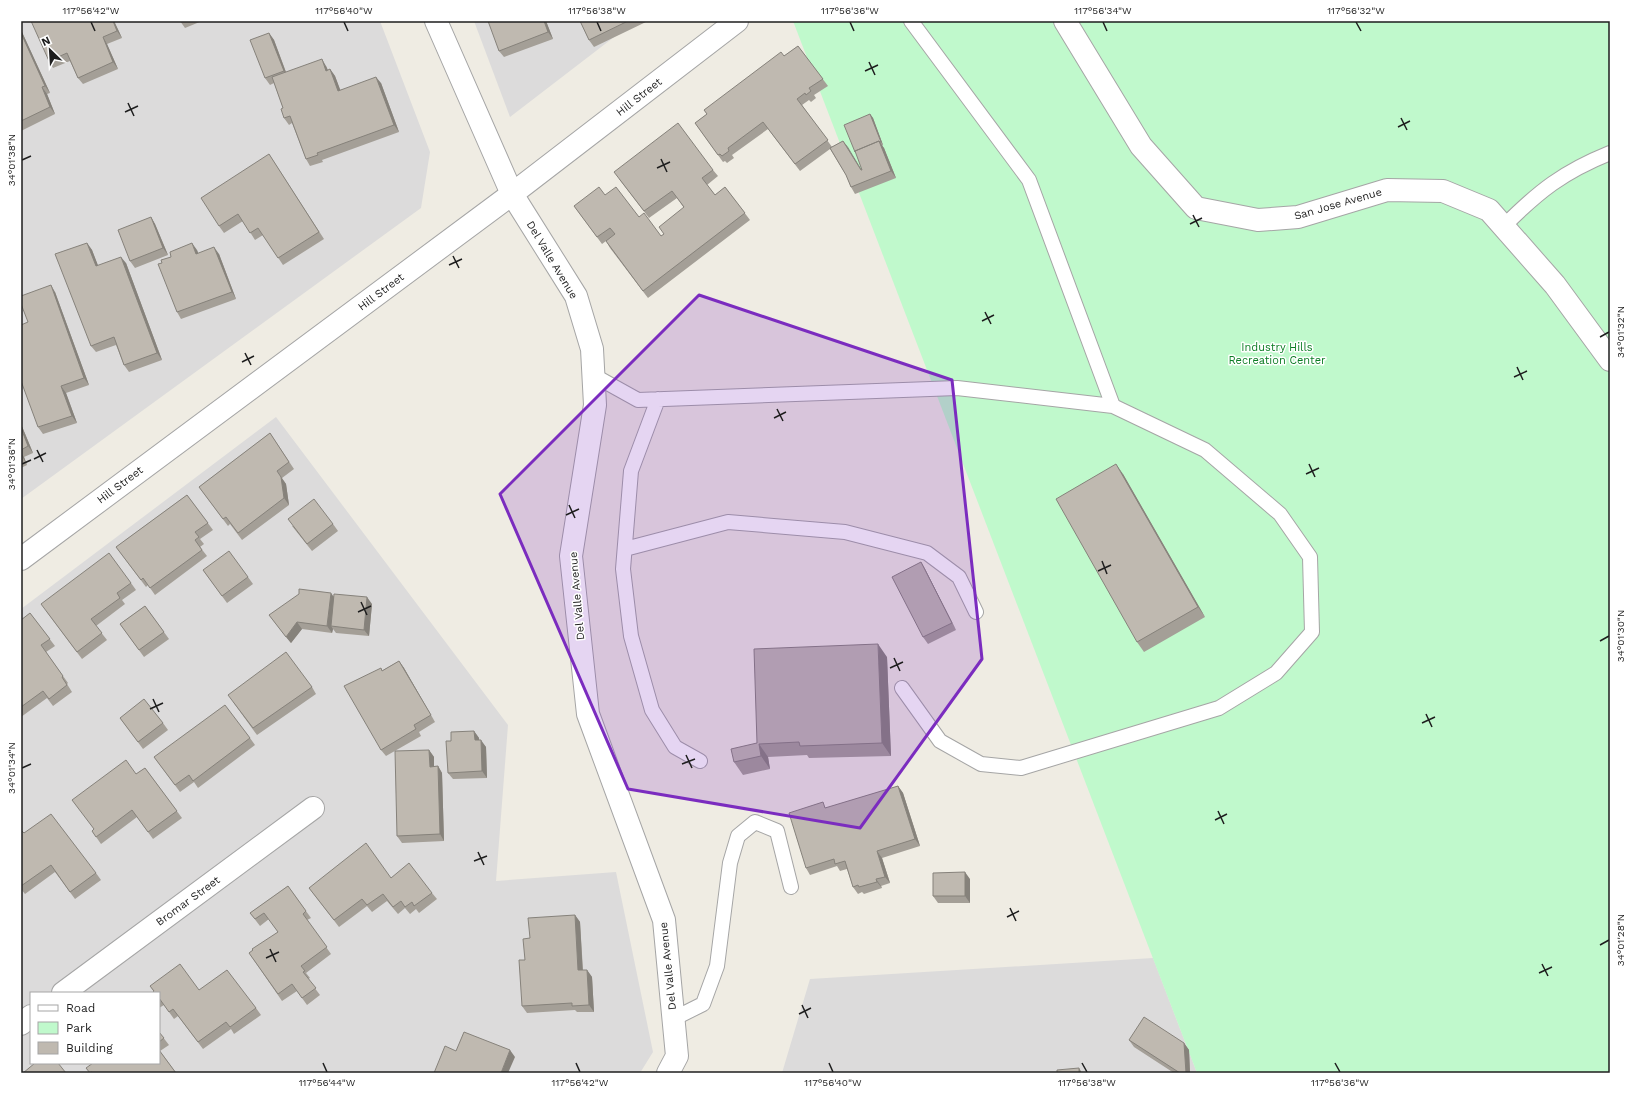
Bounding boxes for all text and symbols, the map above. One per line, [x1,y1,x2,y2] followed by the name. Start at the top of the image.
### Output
[63,5,120,16] text: 117°56'42"W
[315,5,373,16] text: 117°56'40"W
[568,5,626,16] text: 117°56'38"W
[821,5,879,16] text: 117°56'36"W
[1074,5,1132,16] text: 117°56'34"W
[1327,5,1385,16] text: 117°56'32"W
[30,30,70,70] north arrow
[40,34,52,49] text: N
[614,75,665,119] street label: Hill Street
[6,134,17,186] text: 34°01'38"N
[1293,185,1383,223] street label: San Jose Avenue
[524,219,580,301] street label: Del Valle Avenue
[355,270,407,314] street label: Hill Street
[1615,306,1626,358] text: 34°01'32"N
[1228,341,1326,367] park label: Industry Hills Recreation Center
[6,438,17,490] text: 34°01'36"N
[94,463,146,507] street label: Hill Street
[567,551,587,641] street label: Del Valle Avenue
[1615,610,1626,662] text: 34°01'30"N
[6,742,17,794] text: 34°01'34"N
[153,873,223,929] street label: Bromar Street
[1615,914,1626,966] text: 34°01'28"N
[657,921,679,1011] street label: Del Valle Avenue
[30,992,160,1064] legend
[66,1001,95,1015] text: Road
[66,1021,92,1035] text: Park
[66,1041,113,1055] text: Building
[299,1077,356,1088] text: 117°56'44"W
[552,1077,609,1088] text: 117°56'42"W
[804,1077,862,1088] text: 117°56'40"W
[1058,1077,1116,1088] text: 117°56'38"W
[1311,1077,1369,1088] text: 117°56'36"W

